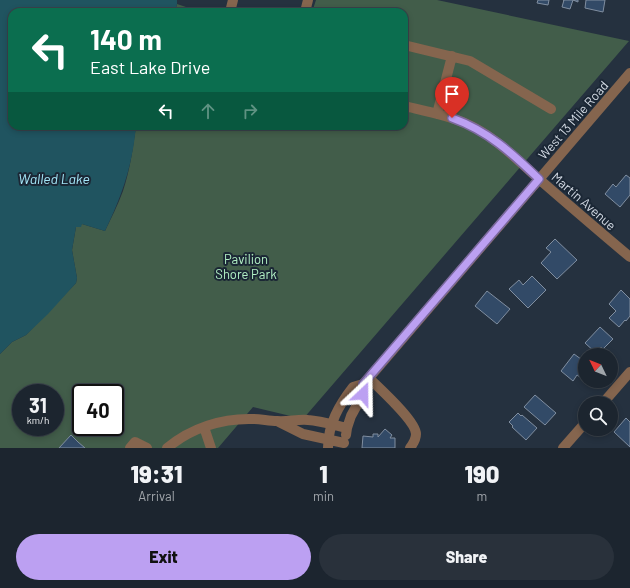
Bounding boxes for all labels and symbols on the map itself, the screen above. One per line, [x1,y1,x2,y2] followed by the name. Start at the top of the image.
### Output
[435,77,469,118] pin
[535,77,611,163] street label: West 13 Mile Road
[549,169,619,233] street label: Martin Avenue
[18,170,90,187] water label: Walled Lake
[215,251,277,282] park label: Pavilion Shore Park
[578,348,618,388] north arrow
[342,373,384,415] position arrow
[72,384,124,436] speed limit sign: 40

